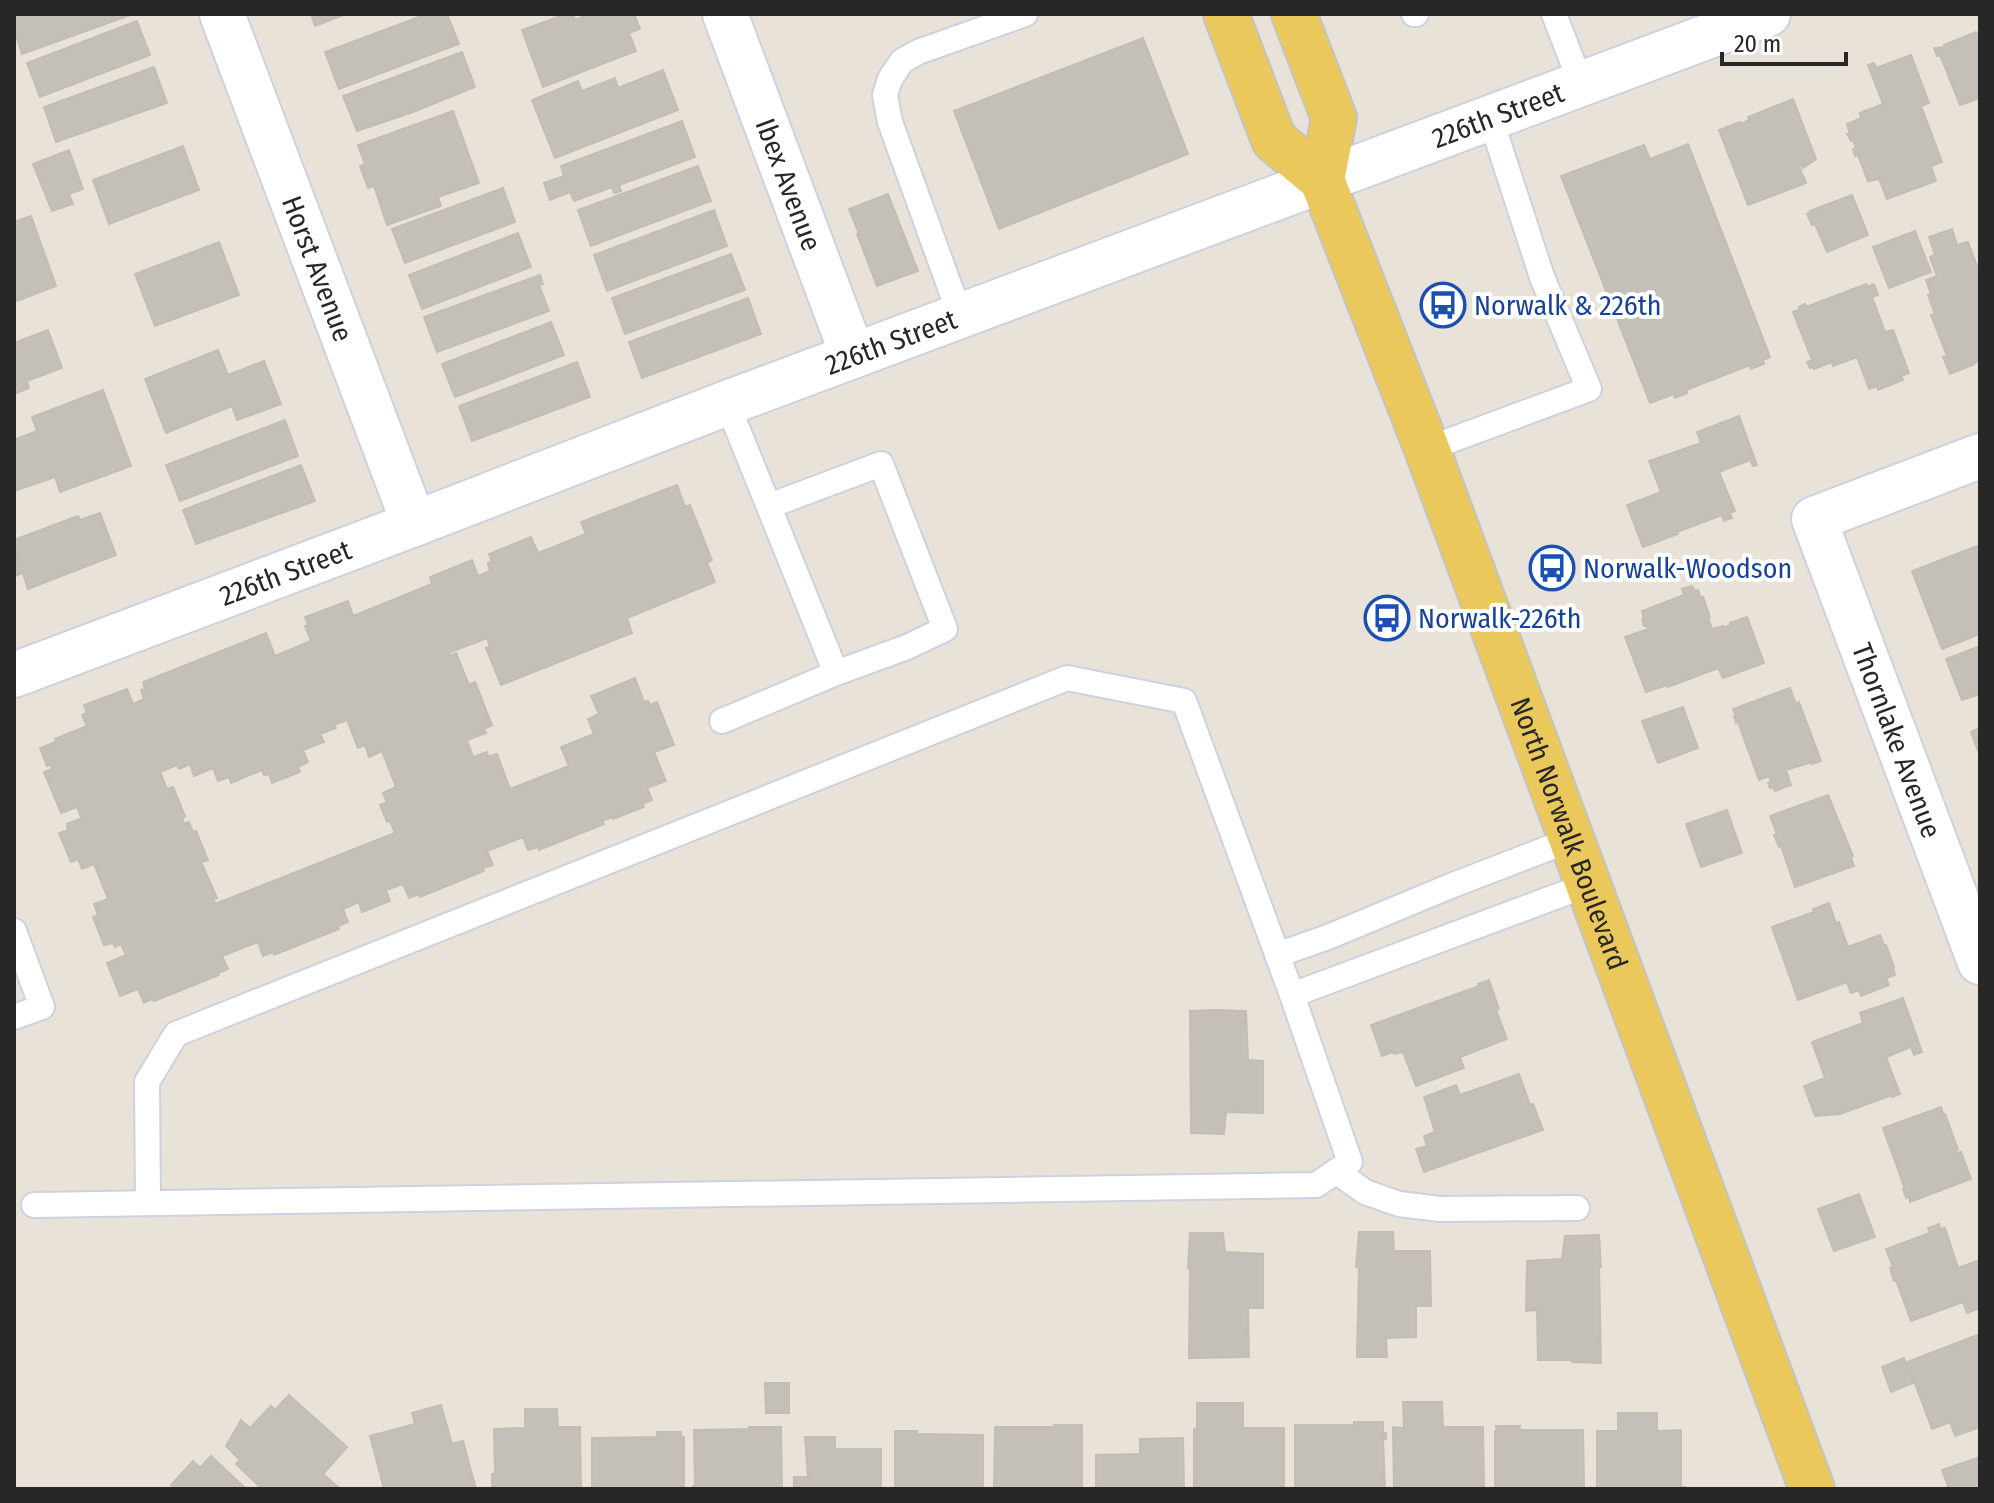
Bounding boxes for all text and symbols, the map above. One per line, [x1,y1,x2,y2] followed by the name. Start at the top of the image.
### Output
[1722,16,1846,66] scale bar
[1734,30,1781,58] text: 20 m
[1428,76,1569,155] street label: 226th Street
[749,114,828,255] street label: Ibex Avenue
[275,191,360,346] street label: Horst Avenue
[1419,281,1467,329] bus stop icon: Norwalk & 226th
[1474,289,1662,322] place label: Norwalk & 226th
[821,302,962,382] street label: 226th Street
[215,533,357,613] street label: 226th Street
[1528,544,1576,592] bus stop icon: Norwalk-Woodson
[1583,552,1792,585] place label: Norwalk-Woodson
[1363,594,1411,642] bus stop icon: Norwalk-226th
[1418,602,1581,635] place label: Norwalk-226th
[1845,639,1948,843] street label: Thornlake Avenue
[1503,693,1634,974] street label: North Norwalk Boulevard

